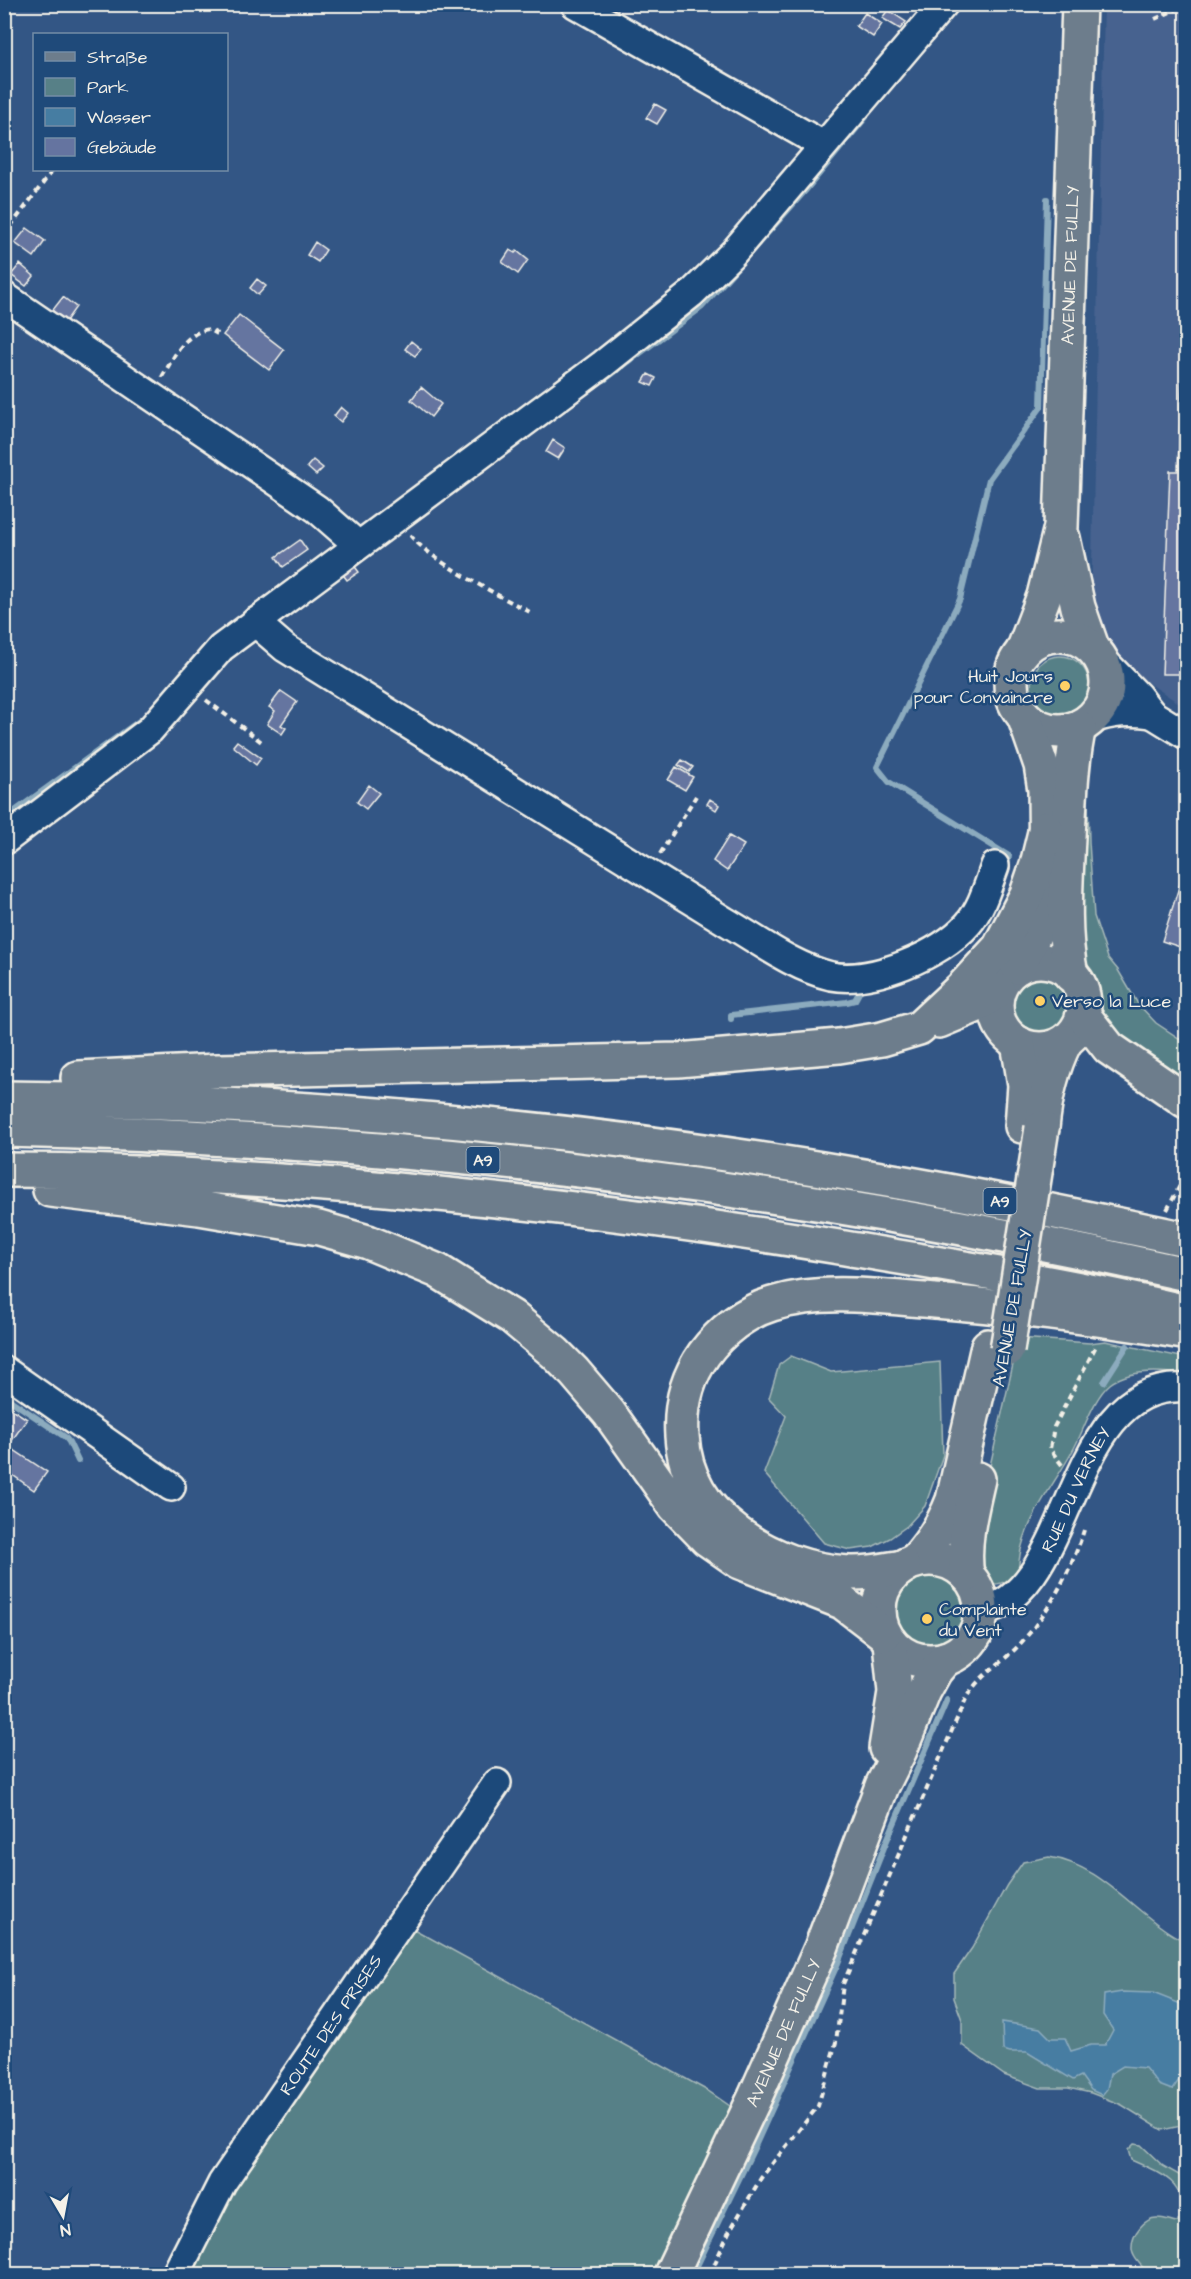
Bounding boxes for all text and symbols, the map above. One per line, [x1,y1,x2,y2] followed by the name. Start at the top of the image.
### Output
[33,33,228,171] legend
[87,45,148,70] text: Straße
[87,75,129,100] text: Park
[87,105,151,130] text: Wasser
[87,135,157,160] text: Gebäude
[1055,185,1086,345] street label: AVENUE DE FULLY
[913,664,1053,710] place label: Huit Jours pour Convaincre
[1058,679,1072,693] marker: Huit Jours pour Convaincre
[1052,989,1172,1014] place label: Verso la Luce
[1033,994,1047,1008] marker: Verso la Luce
[466,1147,500,1173] road number: A9
[984,1188,1016,1214] road number: A9
[986,1227,1039,1389] street label: AVENUE DE FULLY
[1035,1422,1117,1557] street label: RUE DU VERNEY
[939,1597,1027,1643] place label: Complainte du Vent
[920,1612,934,1626] marker: Complainte du Vent
[274,1950,389,2101] street label: ROUTE DES PRISES
[740,1955,828,2111] street label: AVENUE DE FULLY
[33,2186,93,2246] north arrow
[59,2218,72,2241] text: N

